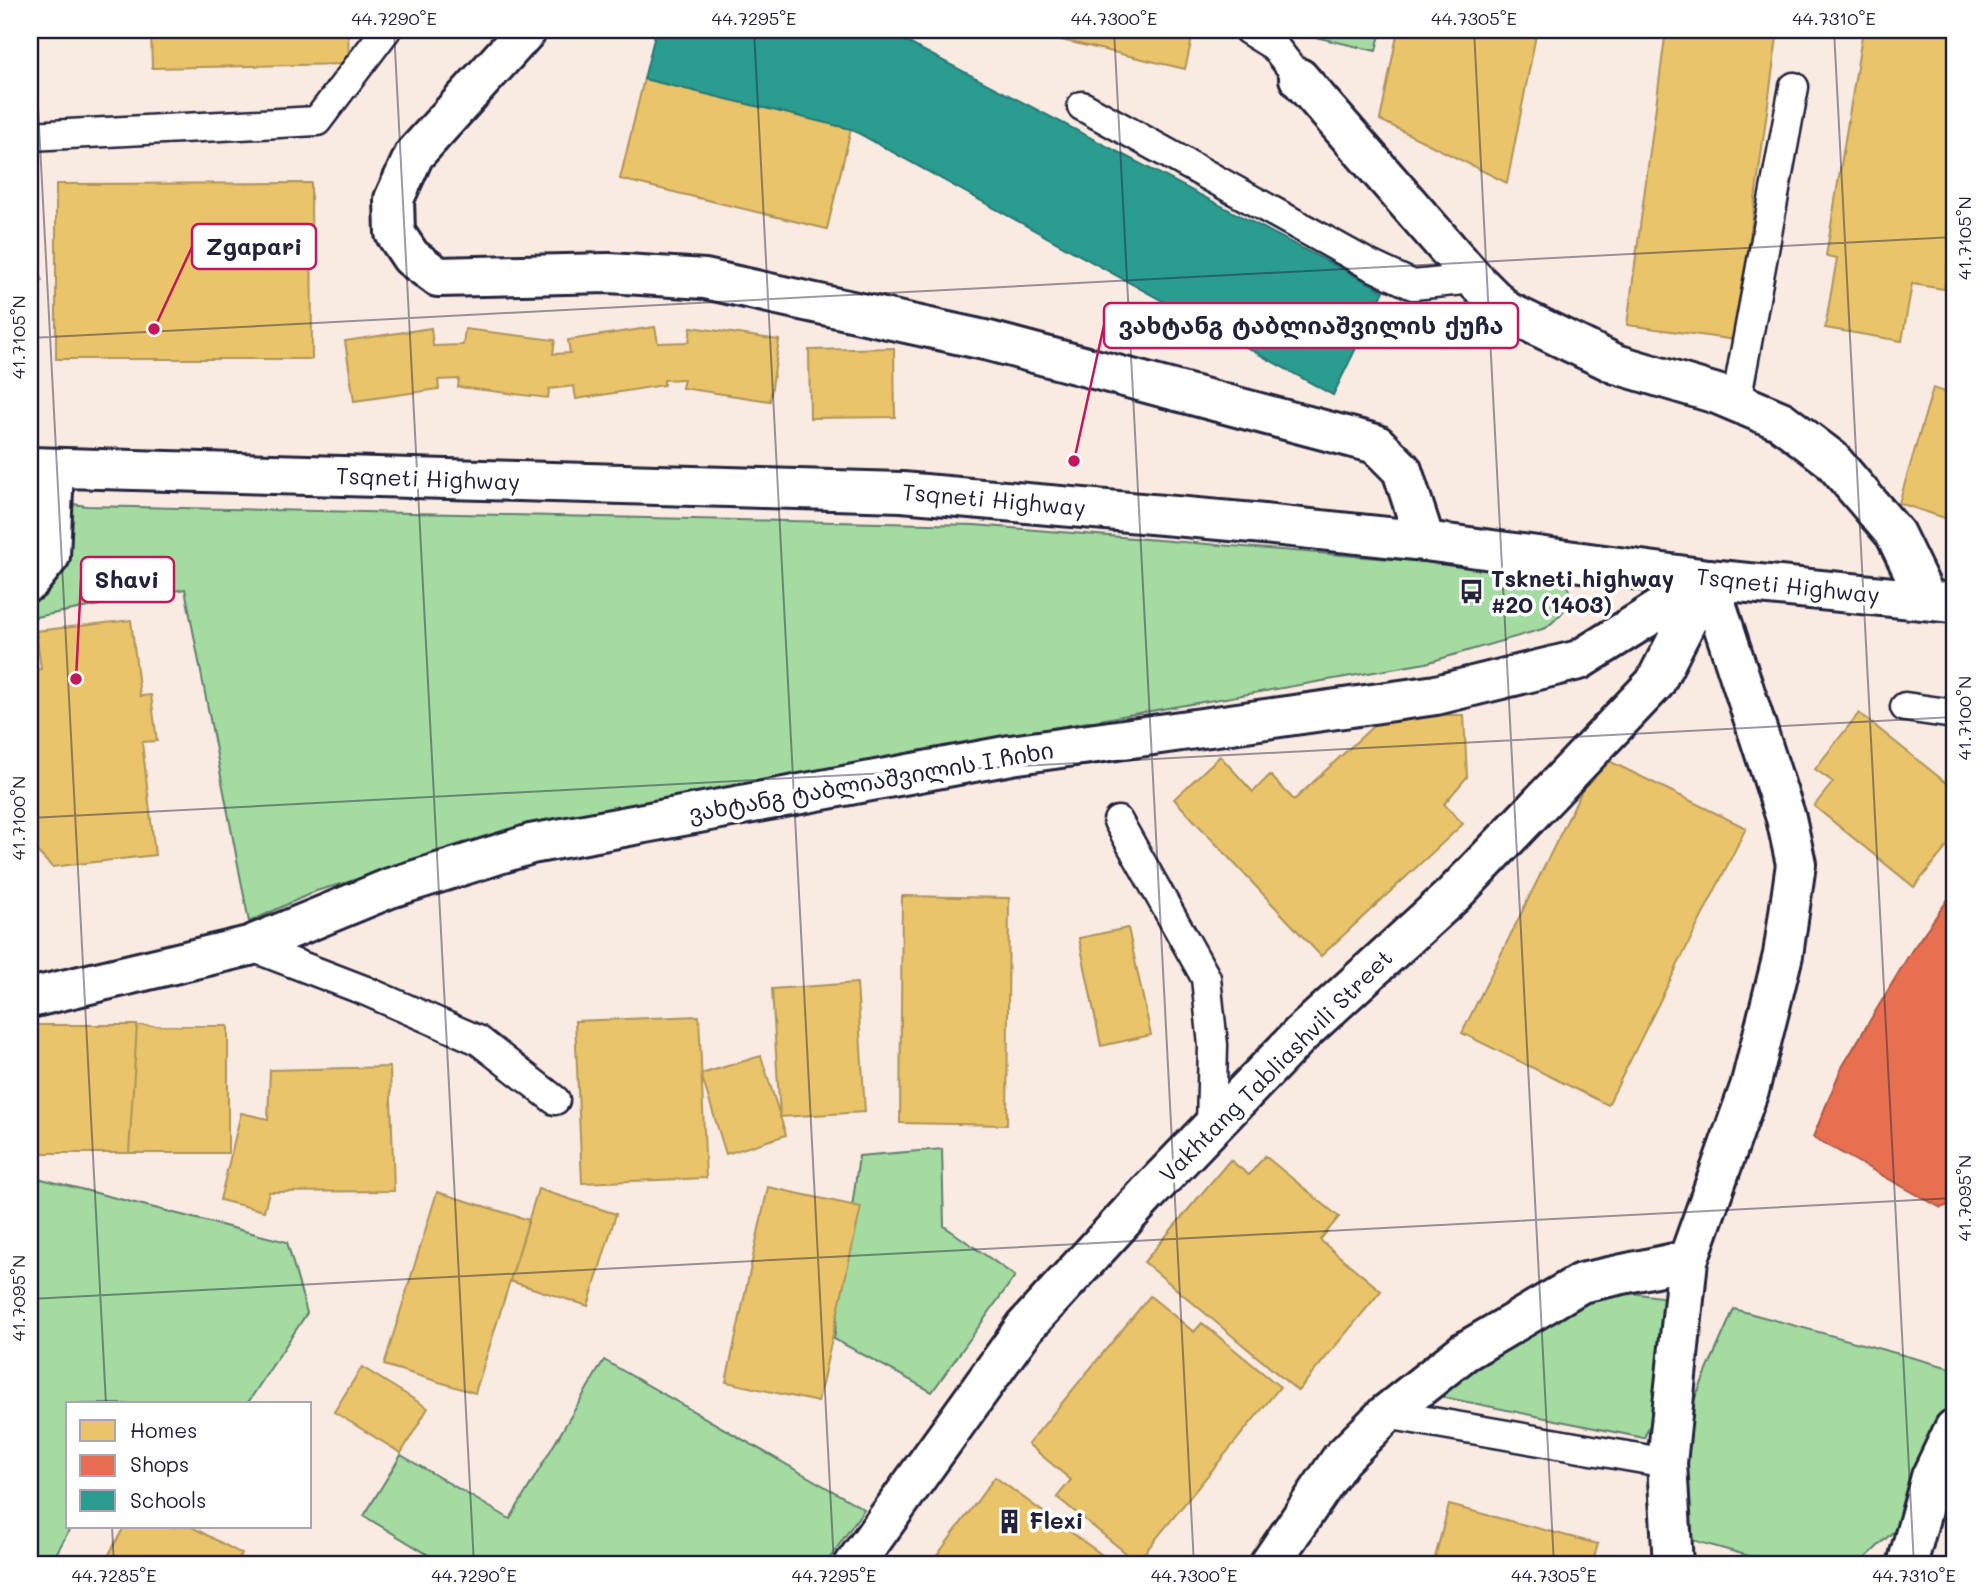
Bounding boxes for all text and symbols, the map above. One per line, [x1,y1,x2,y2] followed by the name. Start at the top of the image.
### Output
[351,6,437,30] text: 44.7290°E
[712,6,796,30] text: 44.7295°E
[1071,6,1157,30] text: 44.7300°E
[1431,6,1517,30] text: 44.7305°E
[1792,6,1876,30] text: 44.7310°E
[1952,196,1976,280] text: 41.7105°N
[192,224,316,269] callout: Zgapari
[206,230,302,261] text: Zgapari
[6,295,30,379] text: 41.7105°N
[1104,303,1518,348] callout: ვახტანგ ტაბლიაშვილის ქუჩა
[1118,309,1504,340] text: ვახტანგ ტაბლიაშვილის ქუჩა
[335,460,521,496] street label: Tsqneti Highway
[901,476,1087,522] street label: Tsqneti Highway
[81,557,174,602] callout: Shavi
[1695,560,1881,610] street label: Tsqneti Highway
[95,563,159,594] text: Shavi
[1491,563,1674,619] place label: Tskneti highway #20 (1403)
[1457,578,1485,606] bus stop icon: Tskneti highway #20 (1403)
[1952,676,1976,760] text: 41.7100°N
[686,734,1056,828] street label: ვახტანგ ტაბლიაშვილის I ჩიხი
[6,776,30,860] text: 41.7100°N
[1152,942,1398,1188] street label: Vakhtang Tabliashvili Street
[1952,1155,1976,1241] text: 41.7095°N
[6,1255,30,1341] text: 41.7095°N
[66,1402,312,1528] legend
[130,1416,197,1443] text: Homes
[130,1450,189,1477] text: Shops
[130,1486,206,1513] text: Schools
[1029,1505,1084,1535] place label: Flexi
[995,1507,1023,1535] building icon: Flexi
[71,1563,157,1587] text: 44.7285°E
[431,1563,517,1587] text: 44.7290°E
[792,1563,876,1587] text: 44.7295°E
[1151,1563,1237,1587] text: 44.7300°E
[1511,1563,1597,1587] text: 44.7305°E
[1872,1563,1956,1587] text: 44.7310°E

